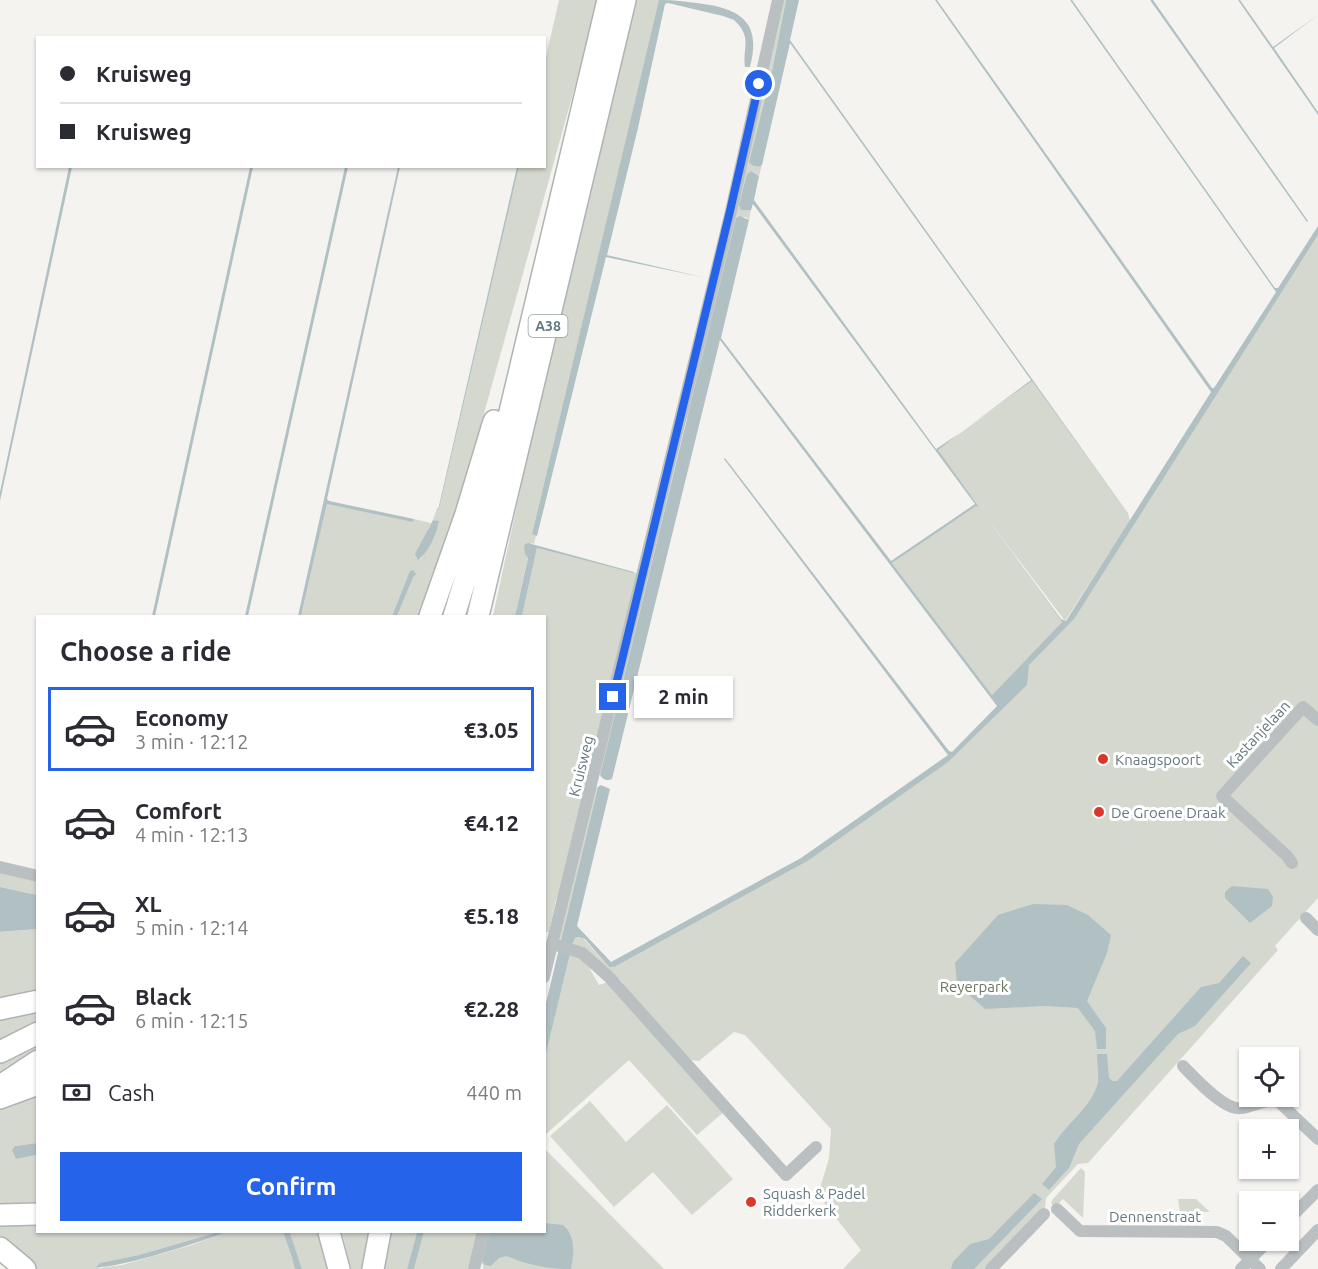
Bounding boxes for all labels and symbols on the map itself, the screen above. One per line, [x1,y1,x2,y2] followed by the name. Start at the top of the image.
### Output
[745,70,772,97] route start
[528,315,568,337] road number: A38
[634,676,733,718] callout: 2 min
[599,683,626,710] route end
[1223,697,1293,771] street label: Kastanjelaan
[565,734,597,798] street label: Kruisweg
[1115,751,1201,768] place label: Knaagspoort
[1096,752,1110,766] marker: Knaagspoort
[1111,804,1226,821] place label: De Groene Draak
[1092,805,1106,819] marker: De Groene Draak
[940,978,1009,995] park label: Reyerpark
[763,1185,865,1219] place label: Squash & Padel Ridderkerk
[744,1195,758,1209] marker: Squash & Padel Ridderkerk
[1109,1208,1201,1225] street label: Dennenstraat

